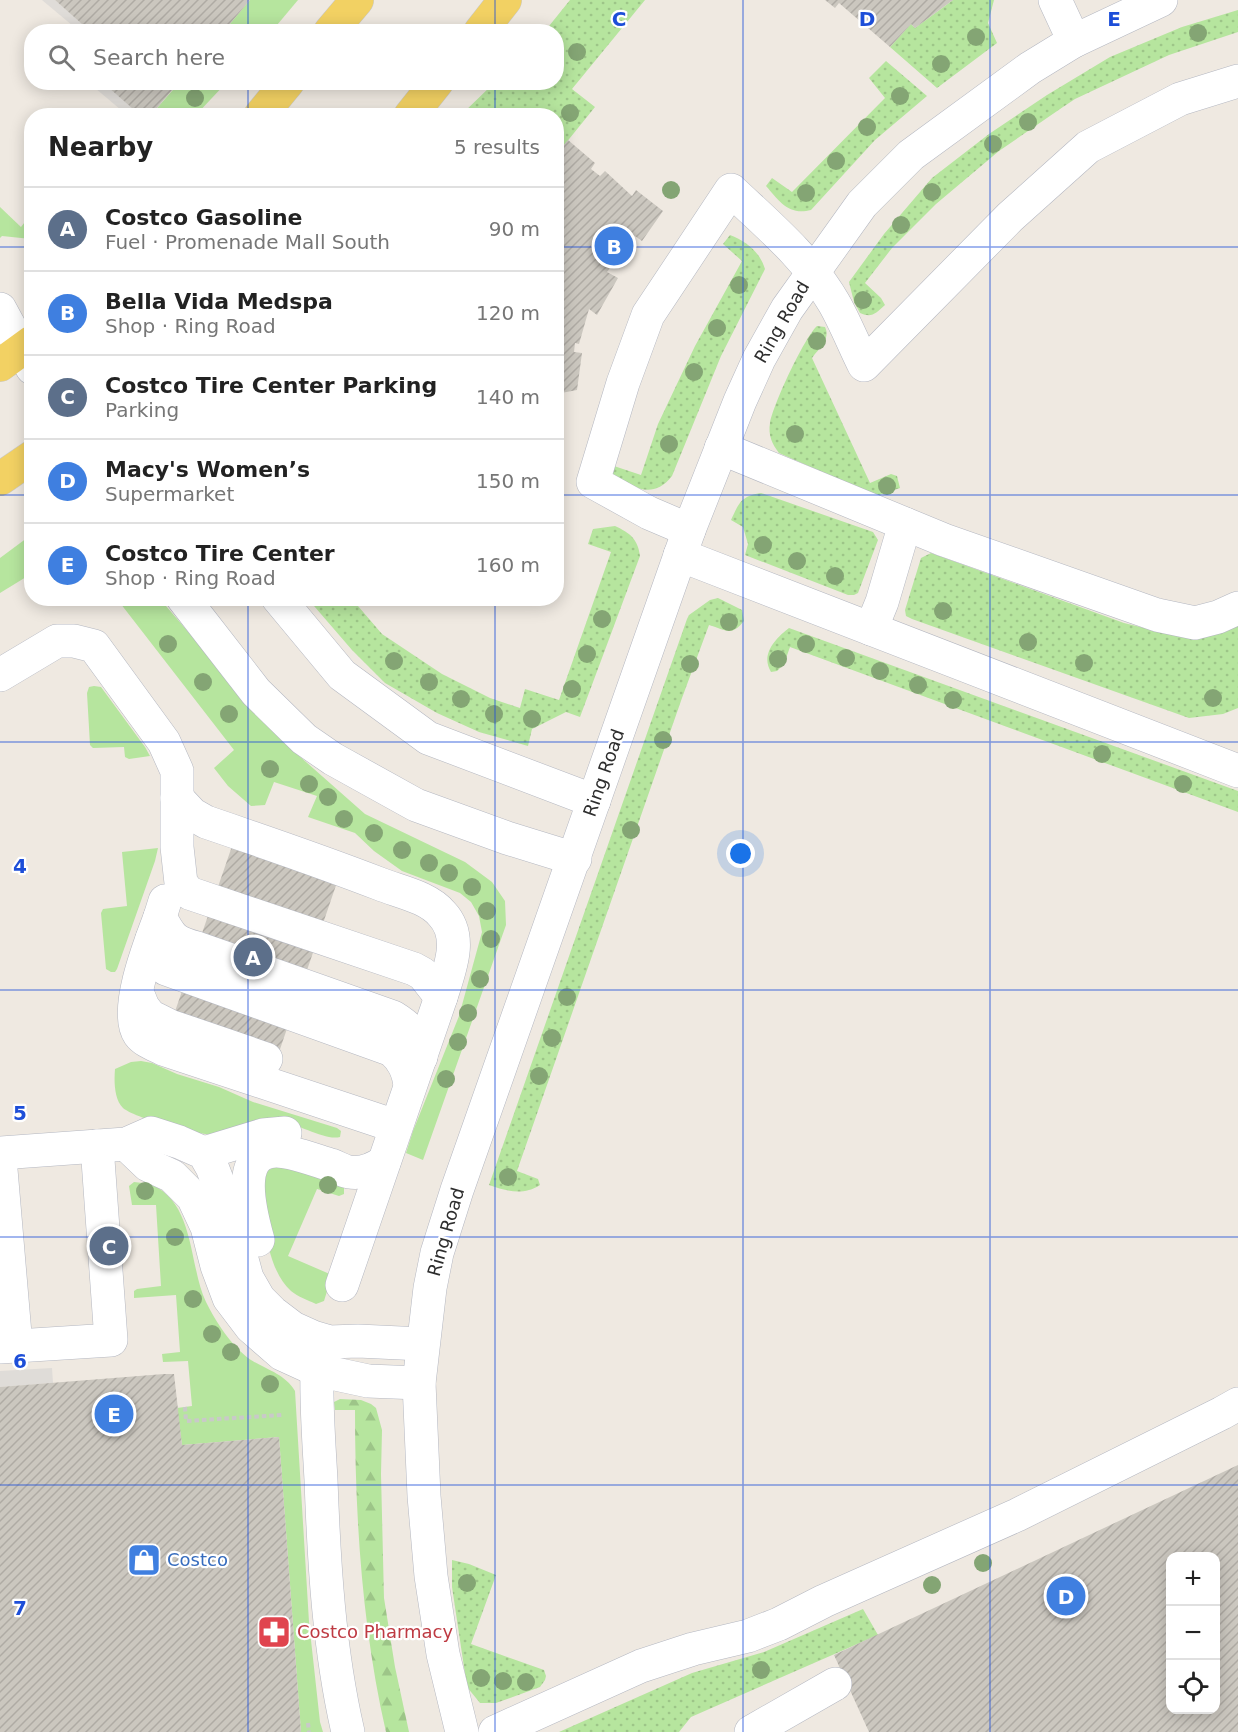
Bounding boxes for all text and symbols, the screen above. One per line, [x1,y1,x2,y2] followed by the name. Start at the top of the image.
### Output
[612,7,626,31] text: C
[859,7,875,31] text: D
[1107,7,1121,31] text: E
[24,24,564,90] search box
[45,41,78,74] icon: search
[93,45,225,70] text: Search here
[48,132,153,162] text: Nearby
[454,135,540,159] text: 5 results
[105,205,302,230] text: Costco Gasoline
[60,217,75,241] text: A
[489,217,540,241] text: 90 m
[594,224,634,268] pin: B
[105,230,390,254] text: Fuel · Promenade Mall South
[750,277,813,367] street label: Ring Road
[105,289,333,314] text: Bella Vida Medspa
[60,301,75,325] text: B
[476,301,540,325] text: 120 m
[105,314,276,338] text: Shop · Ring Road
[105,373,437,398] text: Costco Tire Center Parking
[60,385,75,409] text: C
[476,385,540,409] text: 140 m
[105,398,179,422] text: Parking
[105,457,310,482] text: Macy's Women’s
[59,469,76,493] text: D
[476,469,540,493] text: 150 m
[105,482,234,506] text: Supermarket
[105,541,335,566] text: Costco Tire Center
[61,553,74,577] text: E
[476,553,540,577] text: 160 m
[105,566,276,590] text: Shop · Ring Road
[579,726,628,819] street label: Ring Road
[726,839,755,868] your location
[13,854,27,878] text: 4
[234,934,272,980] pin: A
[13,1101,27,1125] text: 5
[423,1185,468,1279] street label: Ring Road
[90,1224,128,1268] pin: C
[13,1349,27,1373] text: 6
[94,1392,134,1436] pin: E
[126,1542,162,1578] shop icon: Costco
[167,1549,228,1570] place label: Costco
[1166,1552,1220,1714] map controls
[1166,1552,1220,1606] button: +
[1046,1574,1086,1618] pin: D
[13,1596,27,1620] text: 7
[1166,1606,1220,1660] button: −
[256,1614,292,1650] pharmacy icon: Costco Pharmacy
[297,1621,453,1642] place label: Costco Pharmacy
[1166,1660,1220,1714] button: locate

